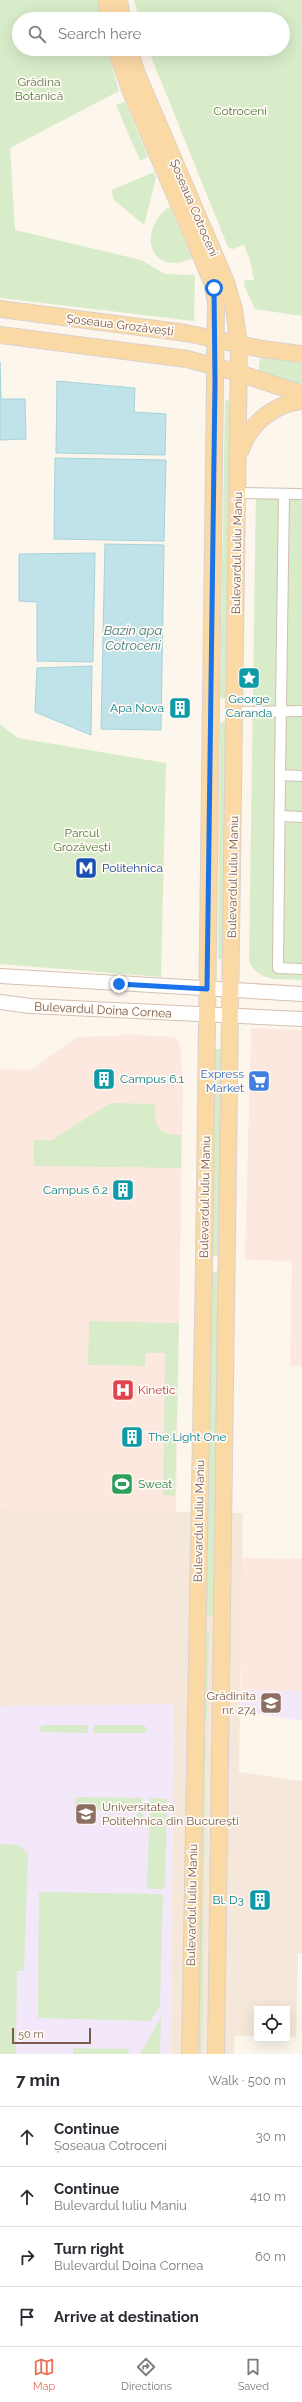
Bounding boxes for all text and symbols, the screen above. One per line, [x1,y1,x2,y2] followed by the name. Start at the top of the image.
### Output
[12,12,290,56] search box
[26,23,48,45] icon: search
[58,25,141,43] text: Search here
[15,75,63,103] park label: Grădina Botanică
[213,104,267,118] park label: Cotroceni
[167,157,221,259] street label: Șoseaua Cotroceni
[205,279,223,297] route start
[66,311,174,339] street label: Șoseaua Grozăvești
[229,492,245,614] street label: Bulevardul Iuliu Maniu
[104,623,163,653] water label: Bazin apa Cotroceni
[236,665,262,691] place icon: George Caranda
[226,692,272,720] place label: George Caranda
[167,695,193,721] building icon: Apa Nova
[110,701,164,715] place label: Apa Nova
[225,816,241,938] street label: Bulevardul Iuliu Maniu
[53,826,111,854] park label: Parcul Grozăvești
[73,855,99,881] metro station icon: Politehnica
[102,861,163,875] place label: Politehnica
[110,975,128,993] route end
[34,999,172,1021] street label: Bulevardul Doina Cornea
[91,1066,117,1092] building icon: Campus 6.1
[201,1067,244,1095] place label: Express Market
[246,1068,272,1094] supermarket icon: Express Market
[120,1072,184,1086] place label: Campus 6.1
[197,1136,213,1258] street label: Bulevardul Iuliu Maniu
[110,1177,136,1203] building icon: Campus 6.2
[43,1183,108,1197] place label: Campus 6.2
[110,1377,136,1403] hospital icon: Kinetic
[138,1383,176,1397] place label: Kinetic
[119,1424,145,1450] building icon: The Light One
[148,1430,226,1444] place label: The Light One
[191,1460,207,1582] street label: Bulevardul Iuliu Maniu
[109,1471,135,1497] sports icon: Sweat
[138,1477,172,1491] place label: Sweat
[206,1689,256,1717] place label: Grădinita nr. 274
[258,1690,284,1716] school or university icon: Grădinita nr. 274
[102,1800,239,1828] place label: Universitatea Politehnica din București
[73,1801,99,1827] school or university icon: Universitatea Politehnica din București
[184,1844,200,1966] street label: Bulevardul Iuliu Maniu
[247,1887,273,1913] building icon: Bl. D3
[212,1893,244,1907] place label: Bl. D3
[254,2006,290,2042] map controls
[254,2006,290,2042] button: locate
[12,2026,91,2045] scale bar
[18,2028,44,2041] text: 50 m
[16,2070,60,2090] text: 7 min
[208,2073,286,2088] text: Walk · 500 m
[54,2120,119,2138] text: Continue
[16,2126,38,2148] icon: ahead
[256,2129,286,2144] text: 30 m
[54,2138,167,2153] text: Șoseaua Cotroceni
[54,2180,119,2198] text: Continue
[16,2186,38,2208] icon: ahead
[250,2189,286,2204] text: 410 m
[54,2198,187,2213] text: Bulevardul Iuliu Maniu
[54,2240,124,2258] text: Turn right
[16,2246,38,2268] icon: right
[255,2249,286,2264] text: 60 m
[54,2258,203,2273] text: Bulevardul Doina Cornea
[16,2306,38,2328] icon: arrive
[54,2308,199,2326] text: Arrive at destination
[33,2356,55,2393] tab: Map
[121,2356,172,2393] tab: Directions
[238,2356,269,2393] tab: Saved

